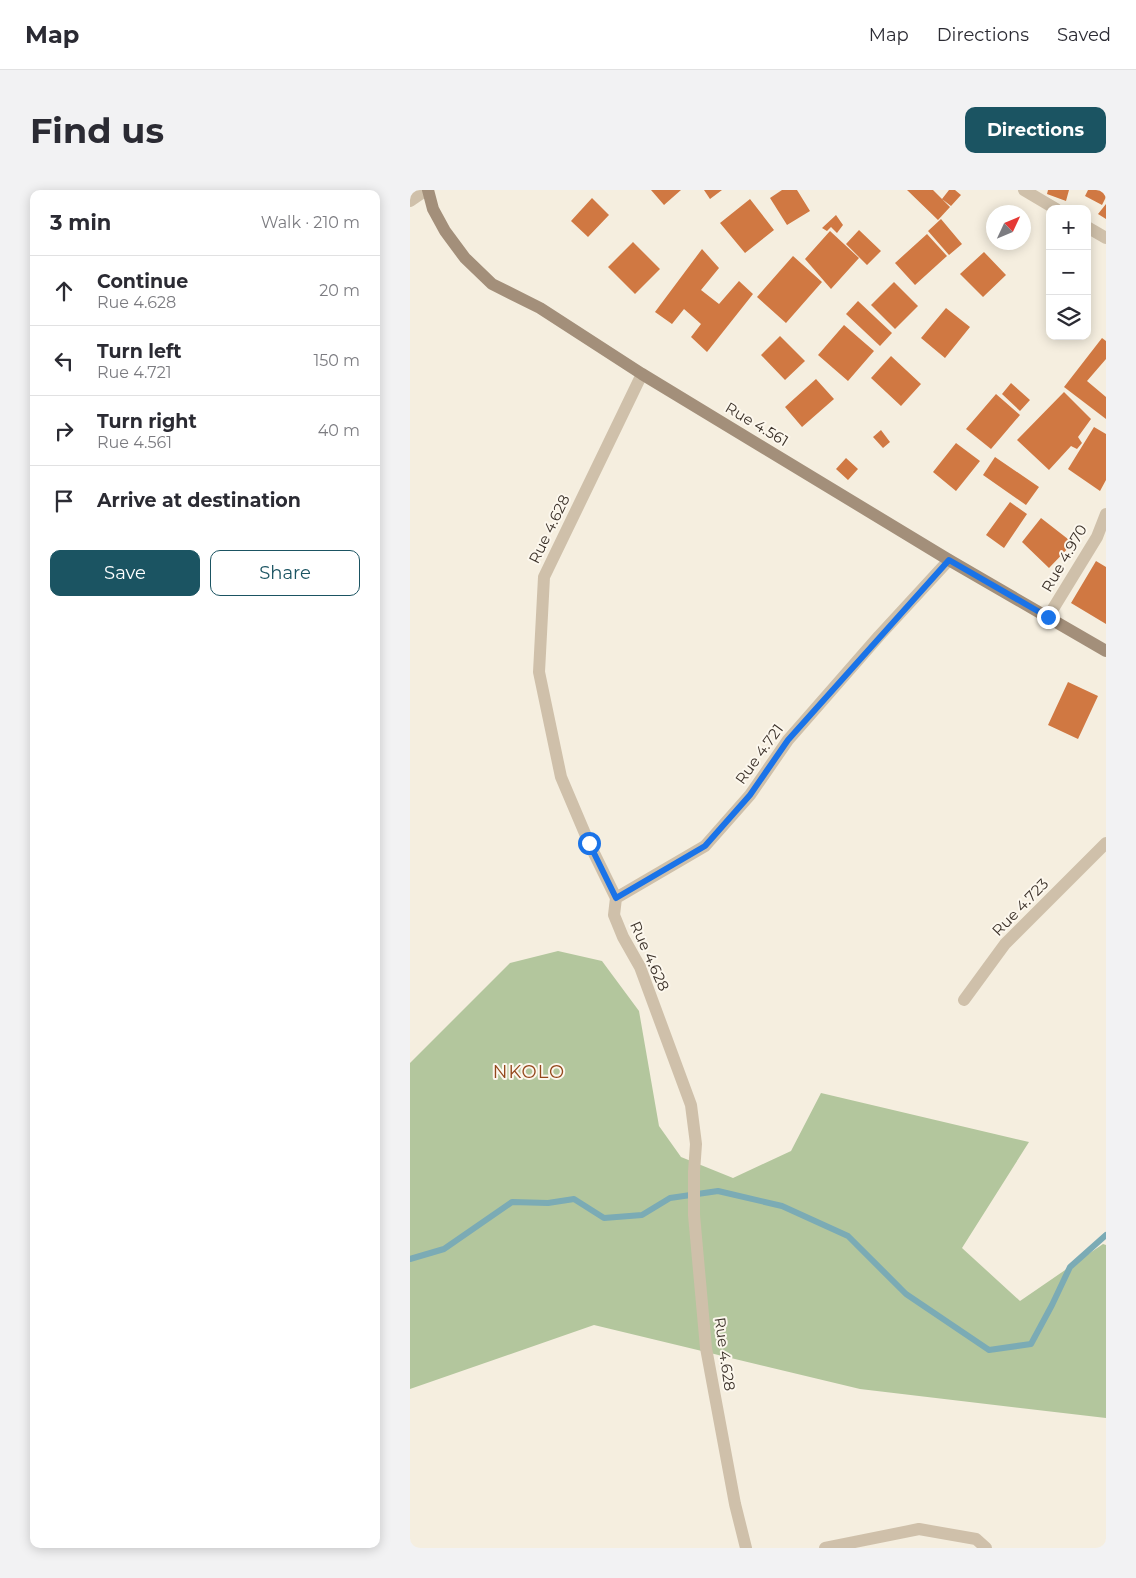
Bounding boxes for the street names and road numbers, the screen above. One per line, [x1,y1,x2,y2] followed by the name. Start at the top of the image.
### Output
[722,398,792,450] street label: Rue 4.561
[524,491,574,567] street label: Rue 4.628
[1037,521,1091,595] street label: Rue 4.970
[731,720,787,788] street label: Rue 4.721
[988,874,1052,940] street label: Rue 4.723
[626,918,674,994] street label: Rue 4.628
[710,1316,740,1392] street label: Rue 4.628

